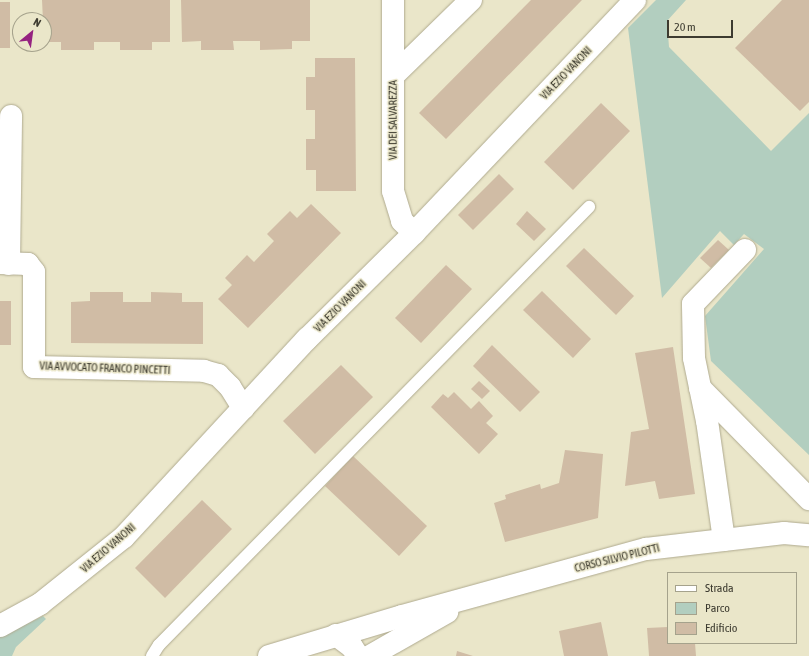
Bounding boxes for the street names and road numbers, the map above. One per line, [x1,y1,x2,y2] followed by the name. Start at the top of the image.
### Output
[538,44,594,102] street label: VIA EZIO VANONI
[386,80,400,160] street label: VIA DEI SALVAREZZA
[311,277,369,335] street label: VIA EZIO VANONI
[39,359,171,377] street label: VIA AVVOCATO FRANCO PINCETTI
[78,521,138,575] street label: VIA EZIO VANONI
[573,541,661,575] street label: CORSO SILVIO PILOTTI

